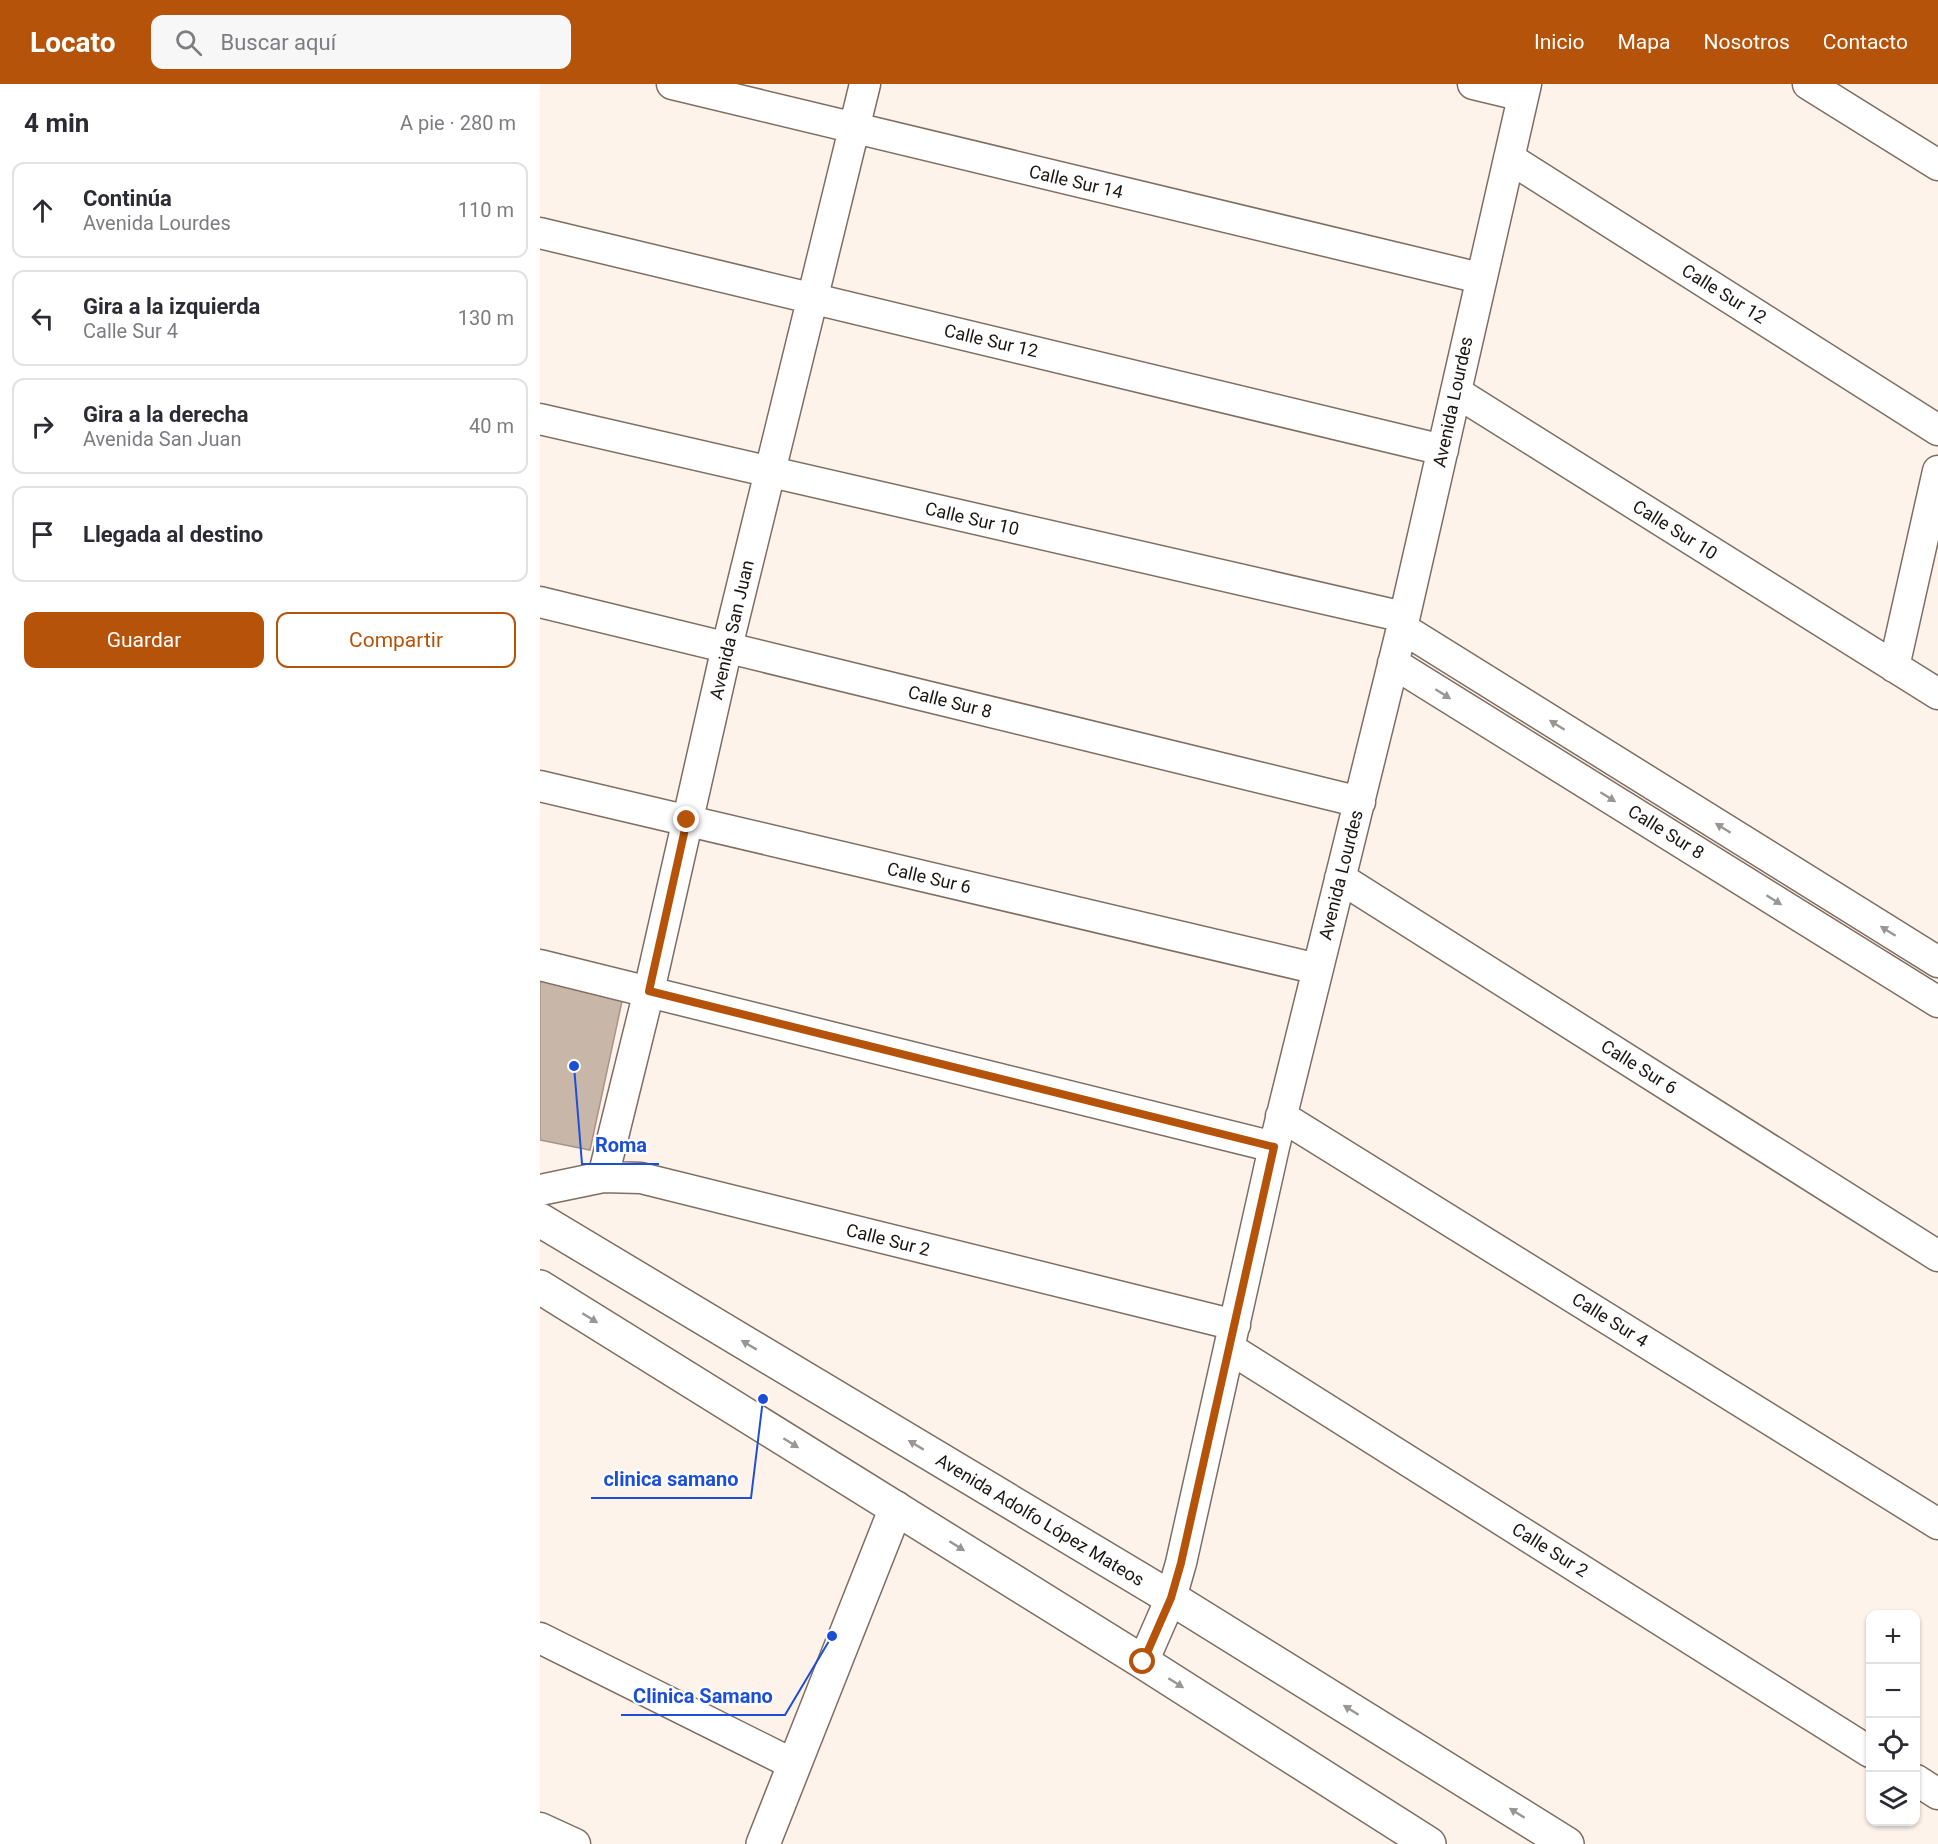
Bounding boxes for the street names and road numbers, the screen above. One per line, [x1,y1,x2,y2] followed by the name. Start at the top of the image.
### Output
[1027,161,1125,203] street label: Calle Sur 14
[1678,259,1770,328] street label: Calle Sur 12
[942,320,1040,362] street label: Calle Sur 12
[1428,335,1477,469] street label: Avenida Lourdes
[1629,495,1721,564] street label: Calle Sur 10
[923,498,1021,540] street label: Calle Sur 10
[705,558,758,702] street label: Avenida San Juan
[906,681,994,722] street label: Calle Sur 8
[1624,800,1708,863] street label: Calle Sur 8
[1314,808,1367,942] street label: Avenida Lourdes
[885,858,973,897] street label: Calle Sur 6
[1597,1035,1681,1098] street label: Calle Sur 6
[844,1219,932,1260] street label: Calle Sur 2
[1568,1288,1652,1351] street label: Calle Sur 4
[932,1449,1148,1590] street label: Avenida Adolfo López Mateos
[1508,1518,1592,1581] street label: Calle Sur 2

